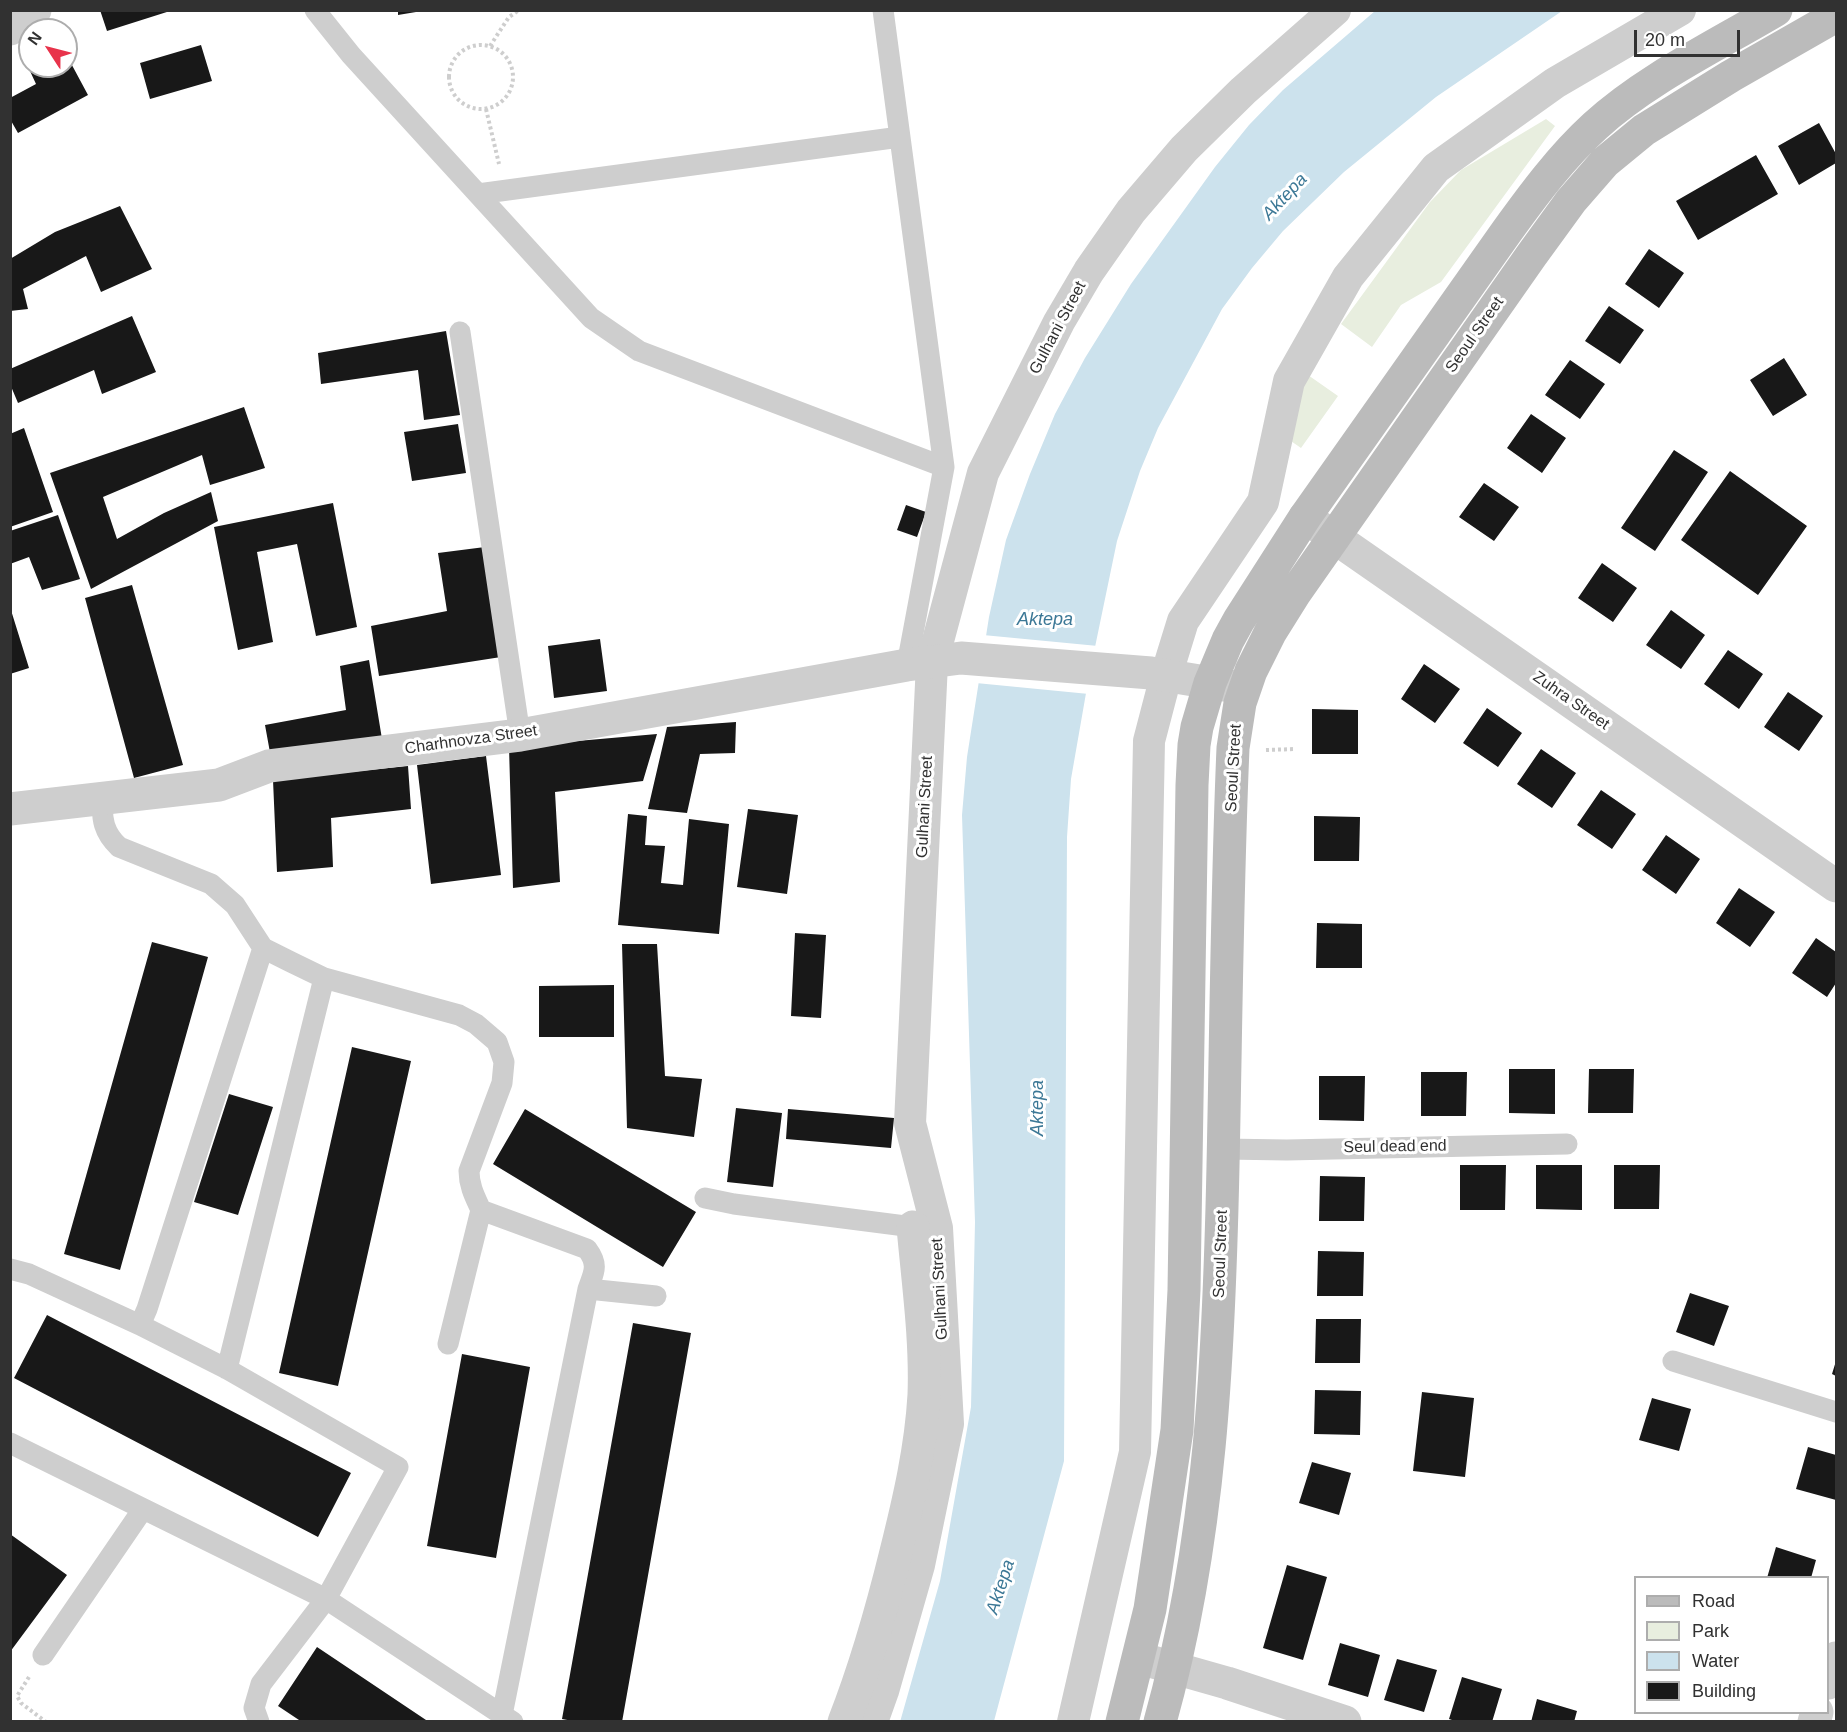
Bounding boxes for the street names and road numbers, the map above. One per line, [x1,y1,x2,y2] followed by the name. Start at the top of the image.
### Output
[1026,278,1090,378] street label: Gulhani Street
[1442,293,1508,377] street label: Seoul Street
[1529,668,1613,734] street label: Zuhra Street
[404,721,538,759] street label: Charhnovza Street
[1222,724,1246,812] street label: Seoul Street
[913,755,937,859] street label: Gulhani Street
[1343,1137,1447,1157] street label: Seul dead end
[1210,1210,1232,1298] street label: Seoul Street
[928,1237,952,1341] street label: Gulhani Street

